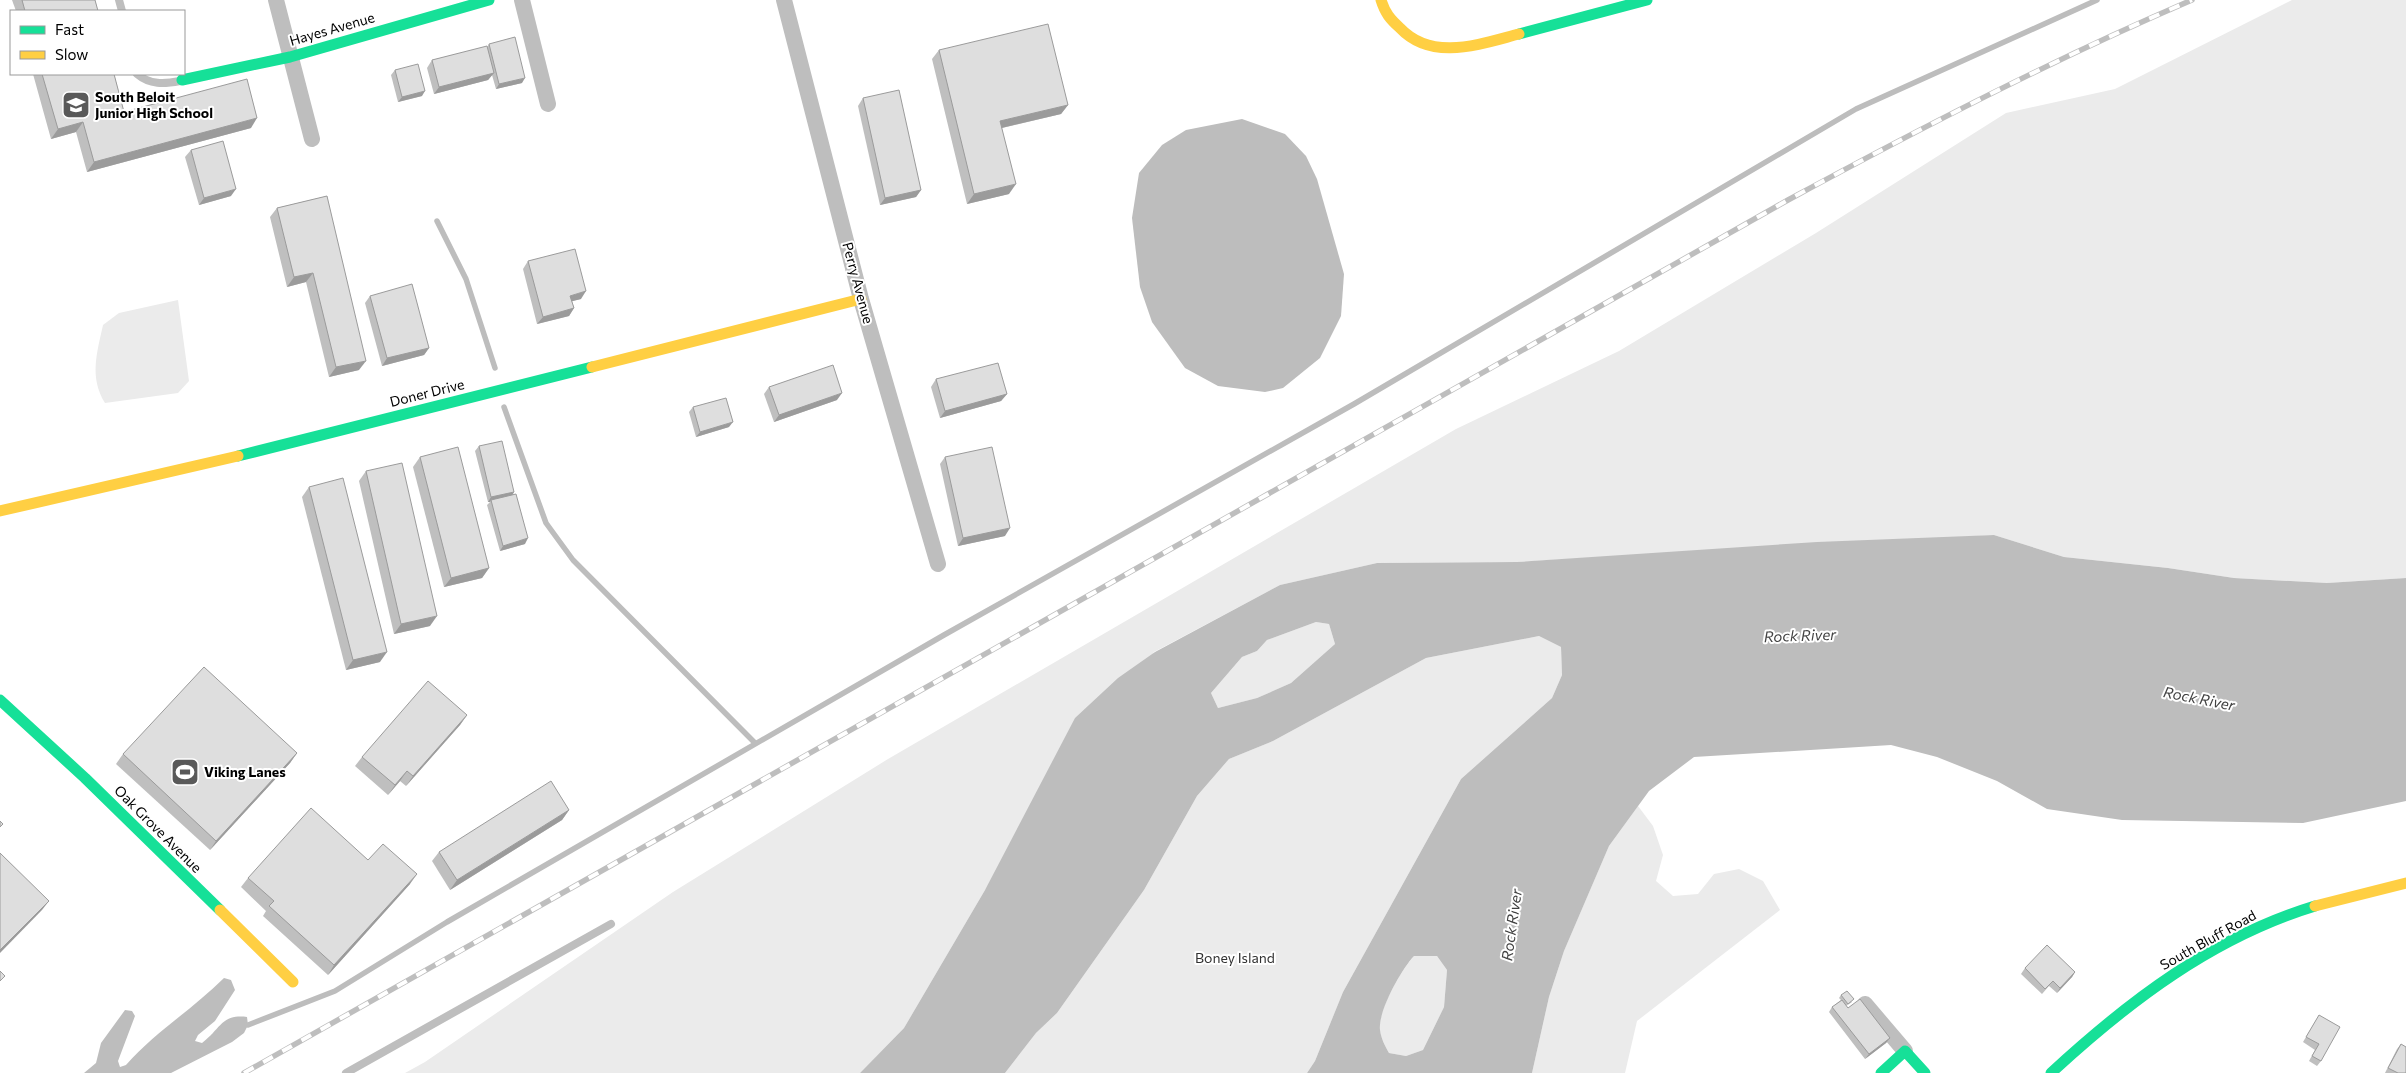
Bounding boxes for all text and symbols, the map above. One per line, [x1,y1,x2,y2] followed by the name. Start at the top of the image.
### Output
[287,8,376,49] street label: Hayes Avenue
[10,10,185,75] legend
[55,20,84,38] text: Fast
[55,45,88,63] text: Slow
[95,88,213,121] place label: South Beloit Junior High School
[61,90,91,120] school or university icon: South Beloit Junior High School
[839,240,878,326] street label: Perry Avenue
[388,375,466,410] street label: Doner Drive
[1764,625,1837,645] water label: Rock River
[2162,682,2237,714] water label: Rock River
[170,757,200,787] sports icon: Viking Lanes
[204,763,286,780] place label: Viking Lanes
[111,781,206,876] street label: Oak Grove Avenue
[1497,887,1525,962] water label: Rock River
[2157,906,2259,973] street label: South Bluff Road
[1195,949,1275,966] park label: Boney Island

